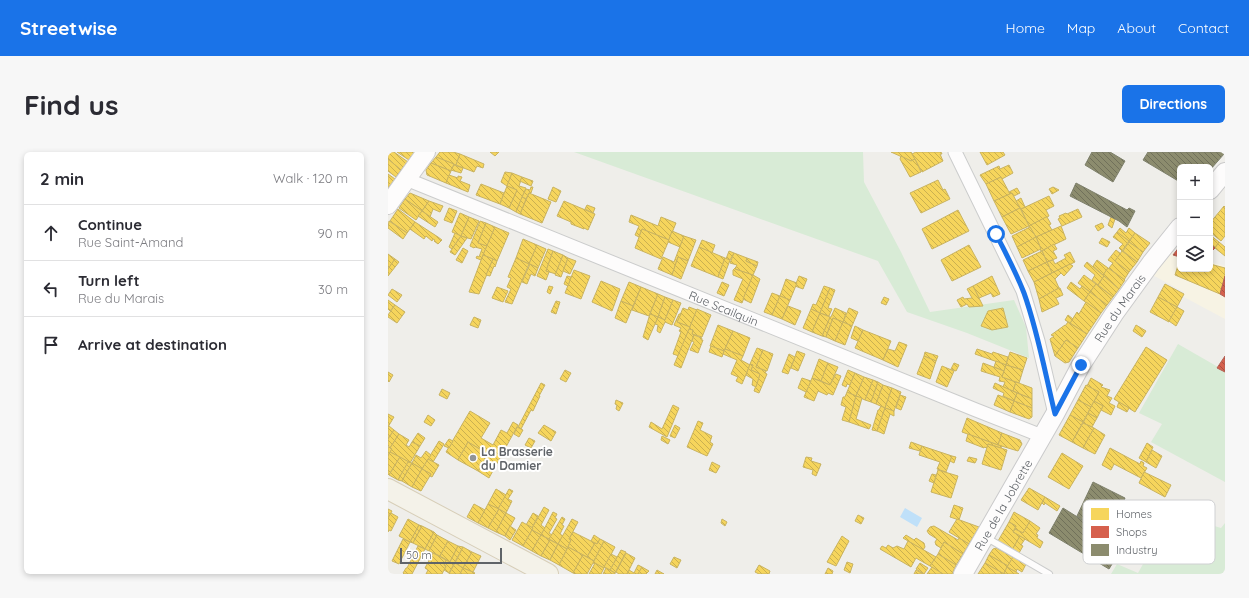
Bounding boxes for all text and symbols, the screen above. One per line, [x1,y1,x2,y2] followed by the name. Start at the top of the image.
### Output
[20,16,117,40] text: Streetwise
[1006,19,1045,37] text: Home
[1067,19,1095,37] text: Map
[1117,19,1156,37] text: About
[1178,19,1229,37] text: Contact
[1122,85,1225,123] button: Directions
[24,87,118,122] text: Find us
[1177,164,1213,272] map controls
[1177,164,1213,200] button: +
[40,168,84,189] text: 2 min
[273,170,348,186] text: Walk · 120 m
[1177,200,1213,236] button: −
[78,215,142,234] text: Continue
[40,222,62,244] icon: ahead
[318,225,348,241] text: 90 m
[987,225,1005,243] route start
[78,234,183,250] text: Rue Saint-Amand
[1177,236,1213,272] button: layers
[1091,270,1148,345] street label: Rue du Marais
[78,271,140,290] text: Turn left
[40,278,62,300] icon: left
[318,281,348,297] text: 30 m
[687,287,761,329] street label: Rue Scailquin
[78,290,164,306] text: Rue du Marais
[40,334,62,356] icon: arrive
[78,335,227,354] text: Arrive at destination
[1072,356,1090,374] route end
[481,444,553,473] place label: La Brasserie du Damier
[468,453,478,463] marker: La Brasserie du Damier
[971,456,1035,553] street label: Rue de la Jobrette
[1083,500,1215,564] legend
[1116,507,1152,521] text: Homes
[1116,525,1147,539] text: Shops
[1116,543,1158,557] text: Industry
[400,546,502,565] scale bar
[406,548,432,562] text: 50 m

